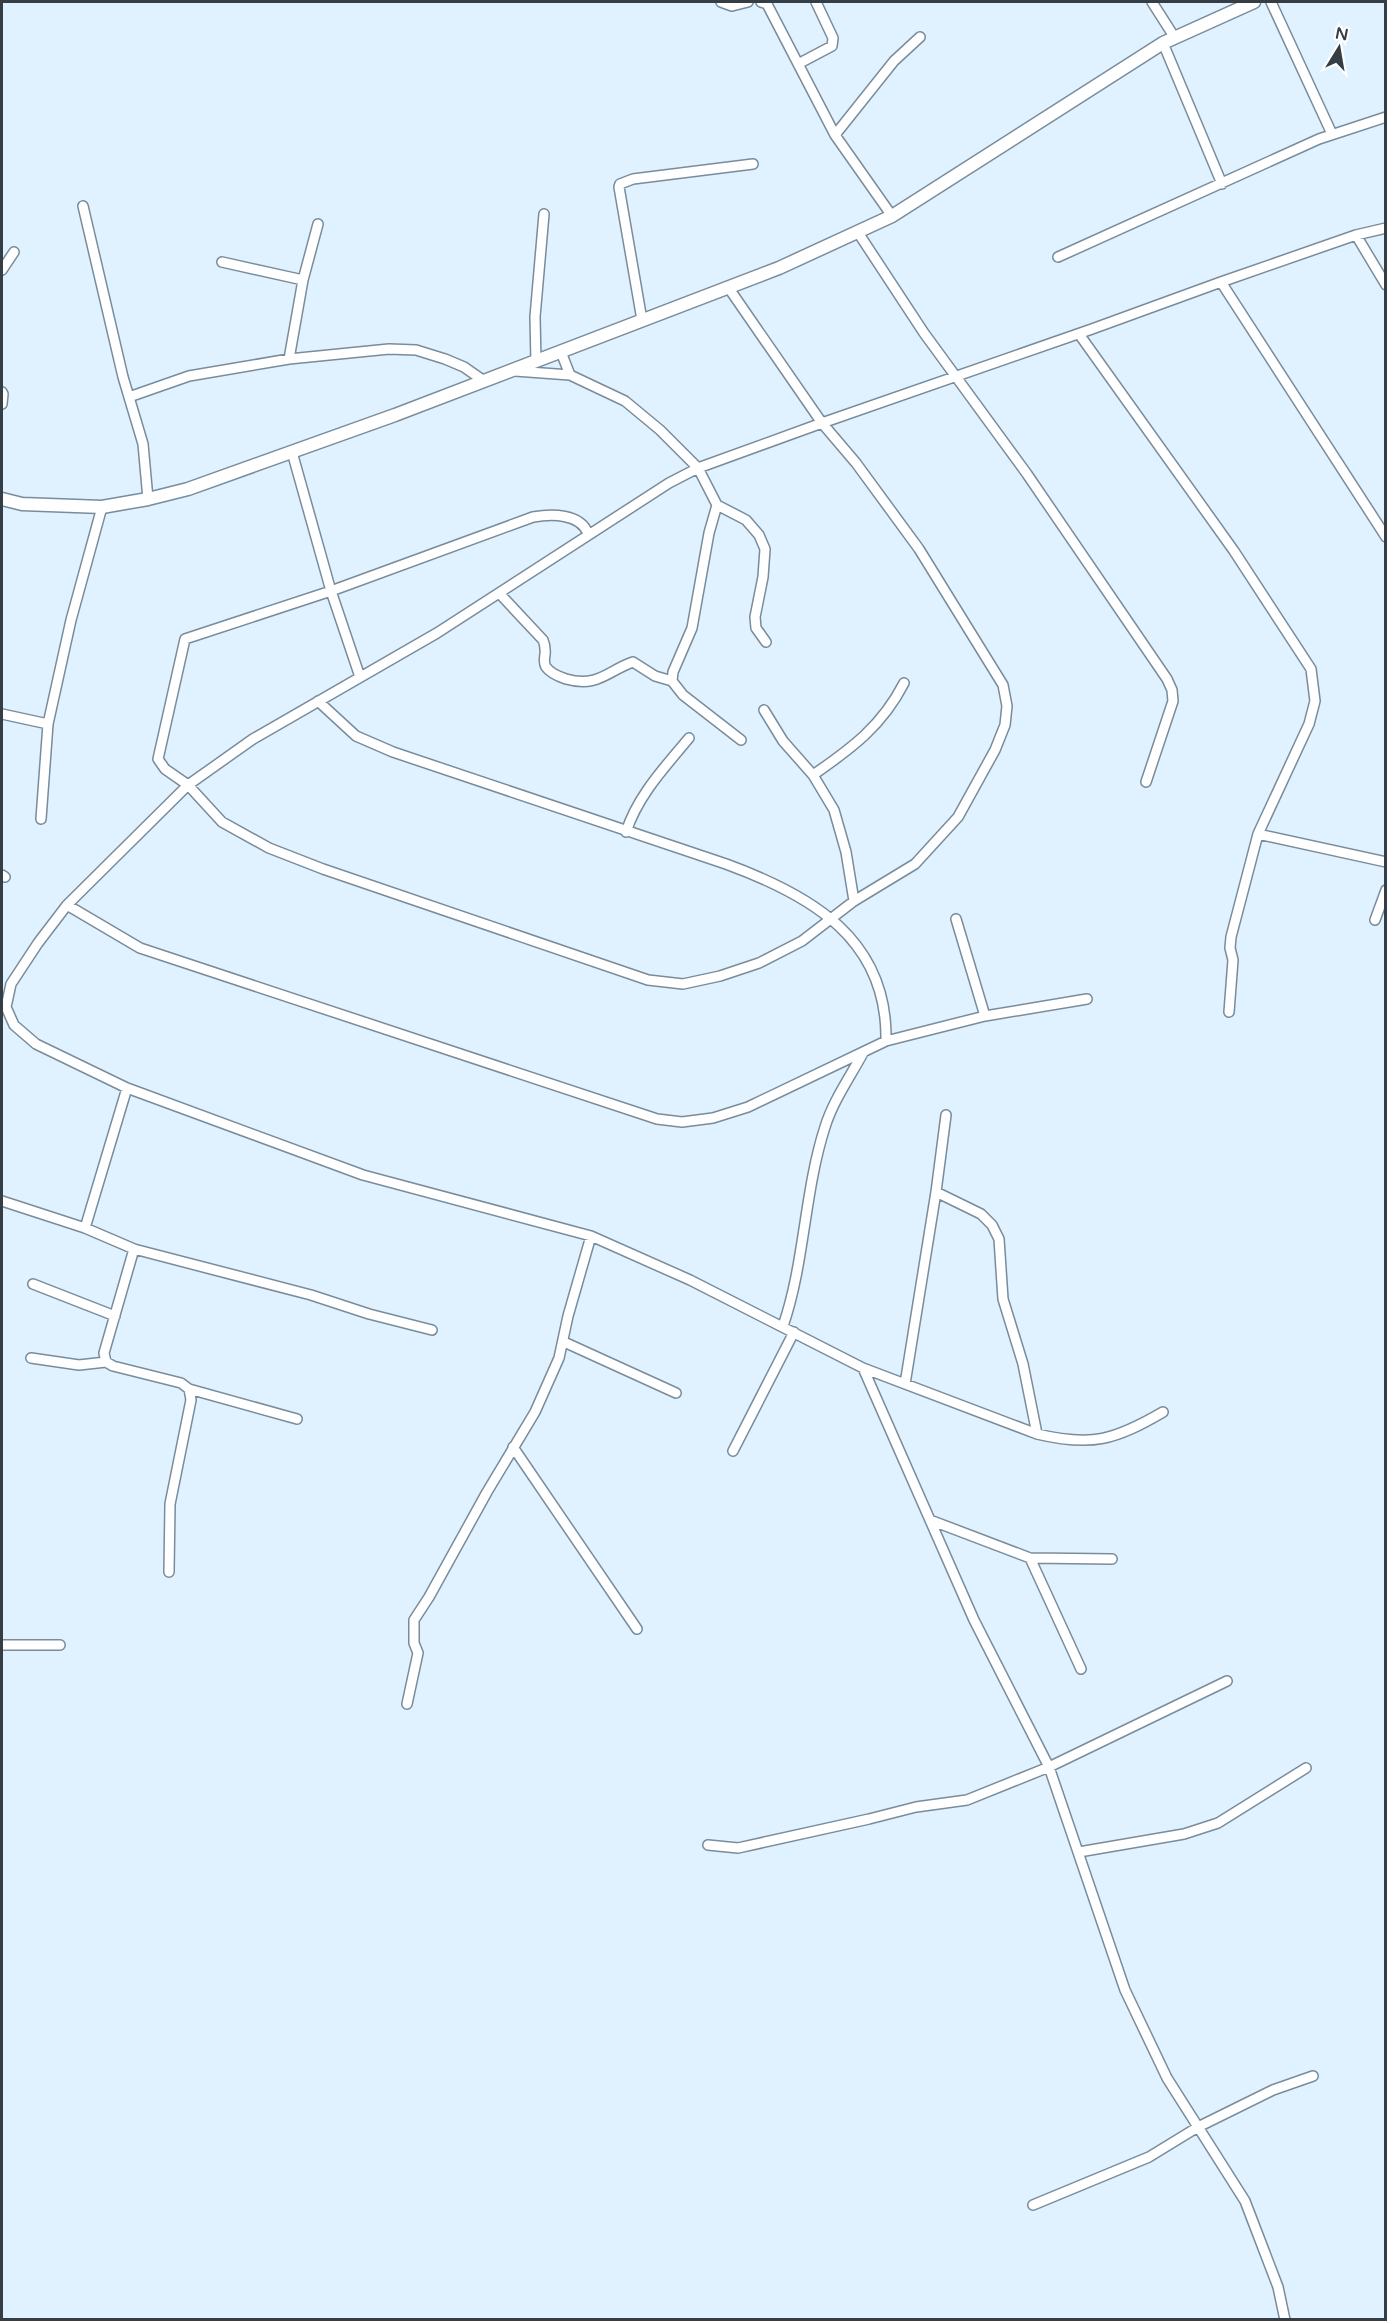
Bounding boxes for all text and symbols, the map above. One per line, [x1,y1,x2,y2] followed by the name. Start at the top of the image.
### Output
[1309,18,1369,78] north arrow
[1333,23,1350,45] text: N

